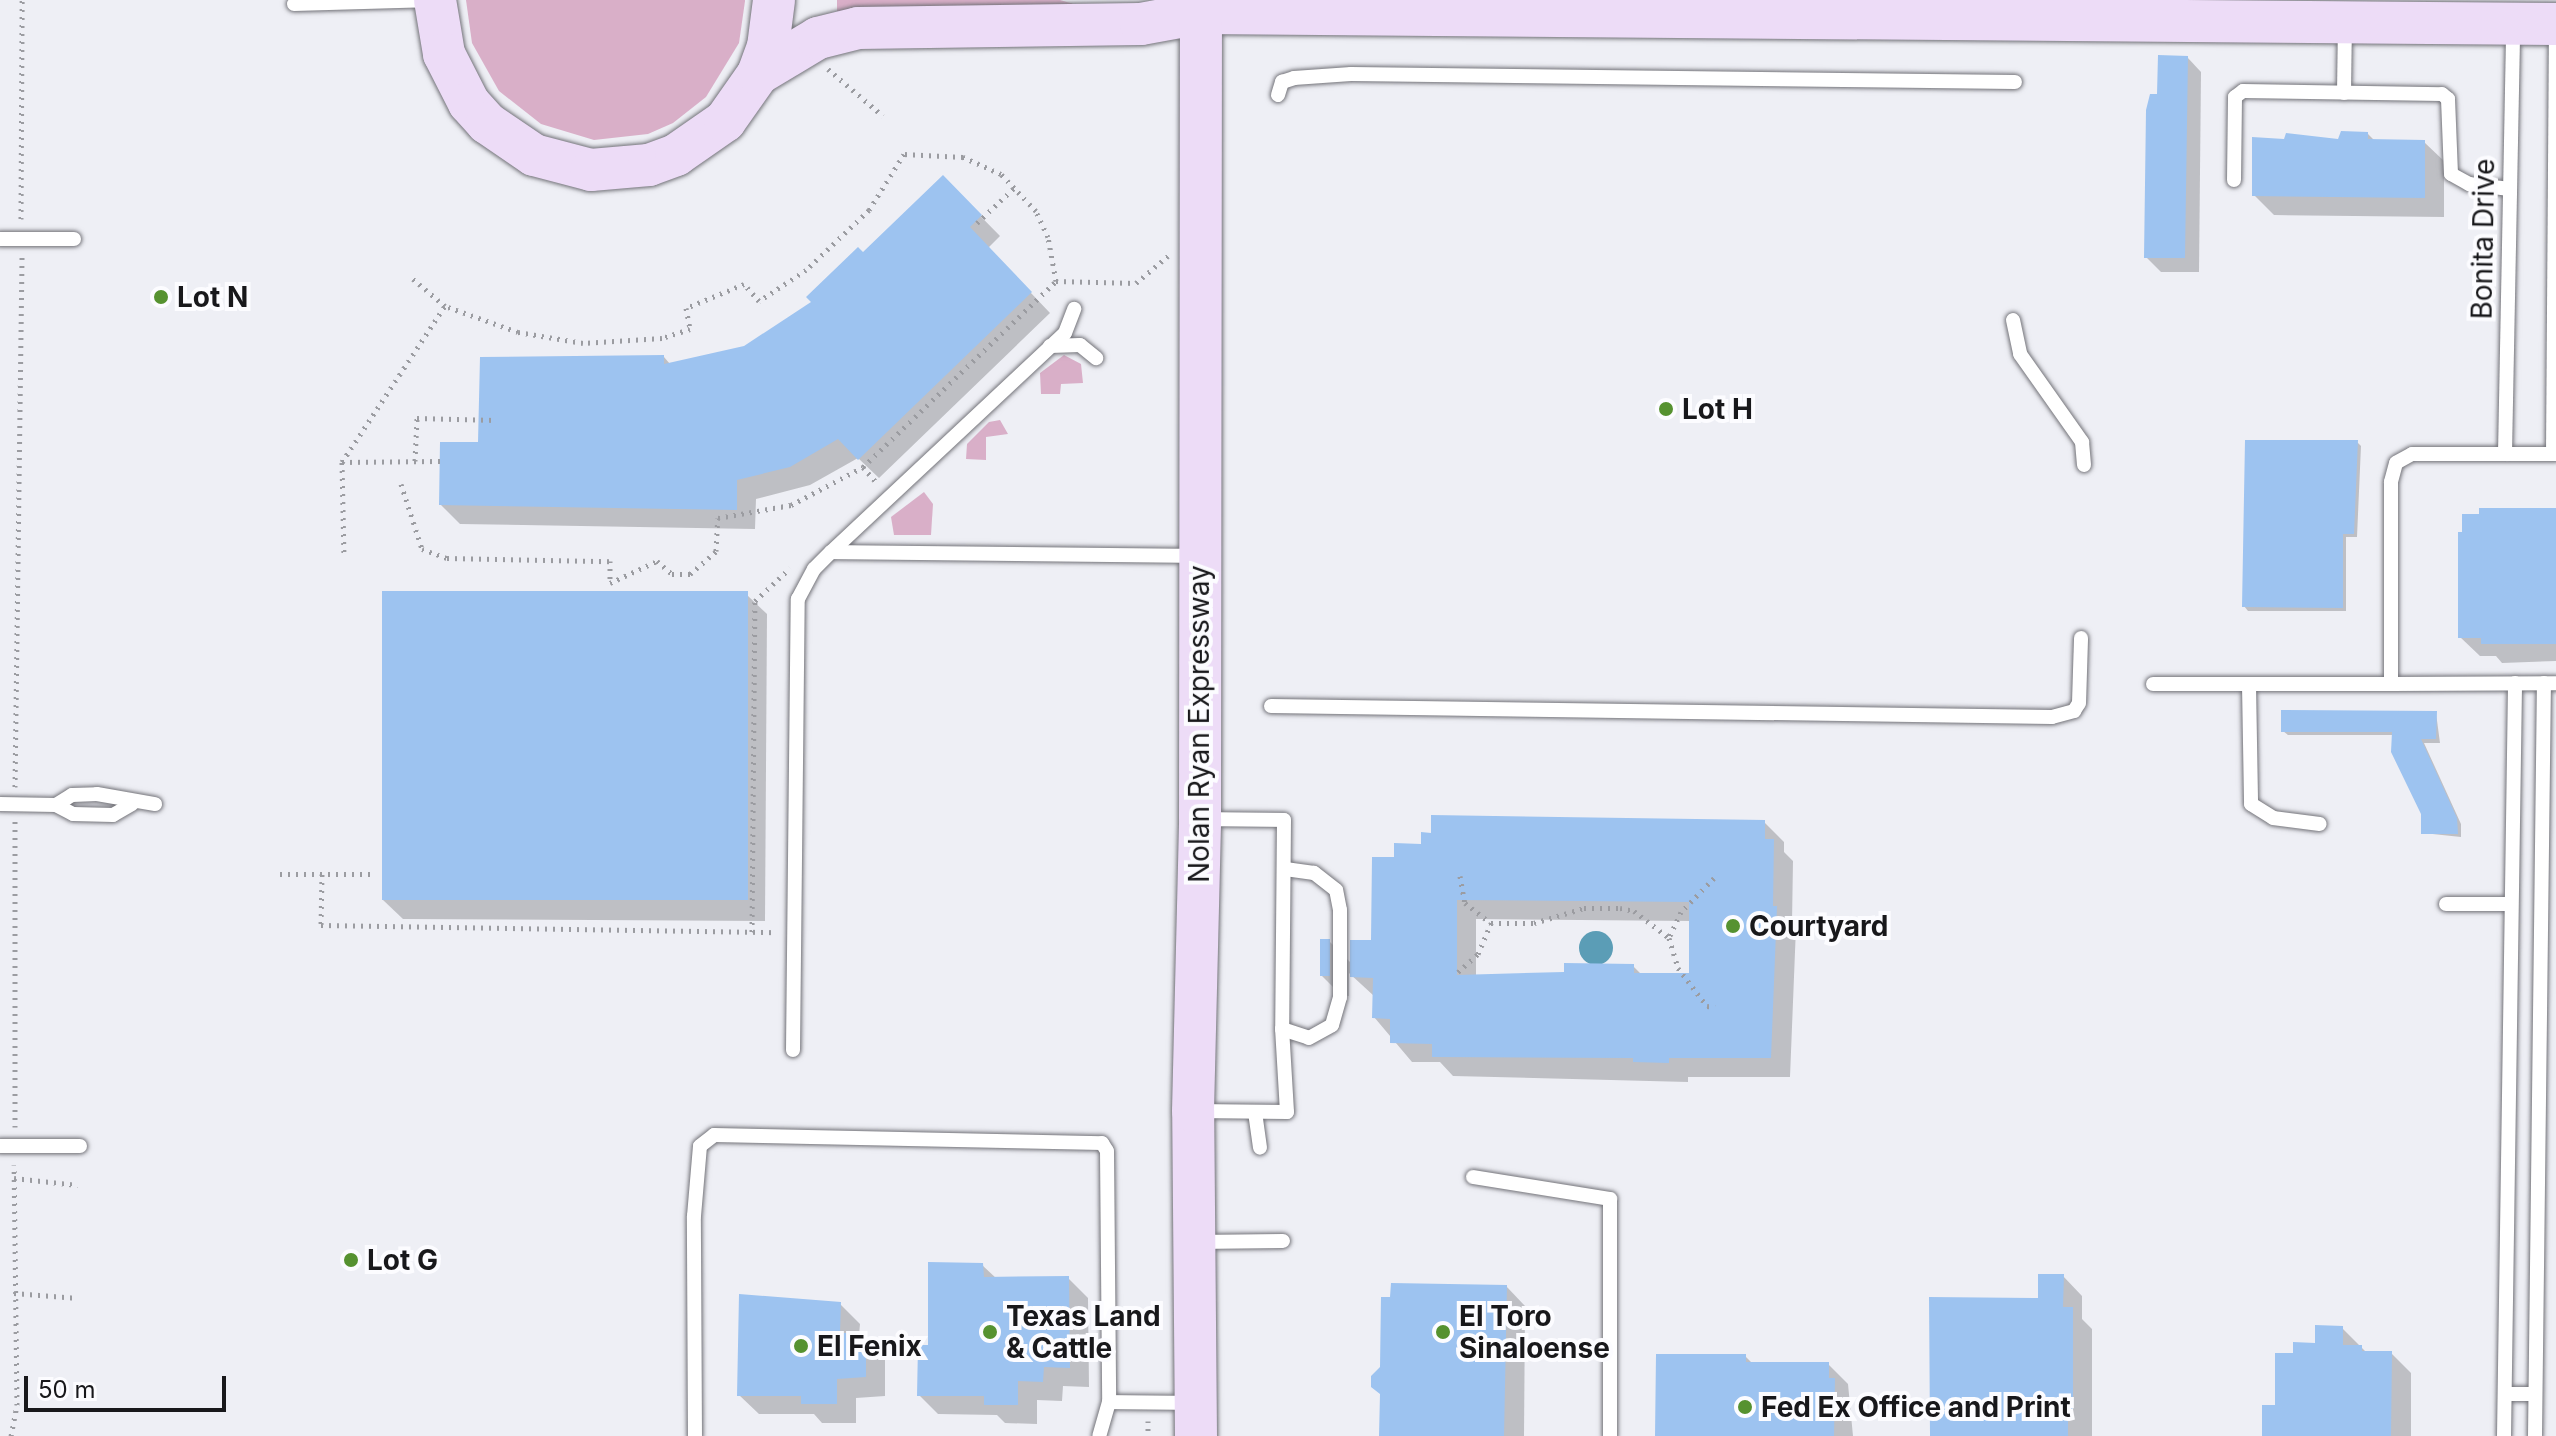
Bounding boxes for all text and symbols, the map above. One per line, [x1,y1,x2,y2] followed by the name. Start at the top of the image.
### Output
[2465,158,2501,320] street label: Bonita Drive
[177,280,248,314] place label: Lot N
[152,288,170,306] marker: Lot N
[1682,392,1753,426] place label: Lot H
[1657,400,1675,418] marker: Lot H
[1182,565,1216,883] street label: Nolan Ryan Expressway
[1749,909,1888,943] place label: Courtyard
[1724,917,1742,935] marker: Courtyard
[367,1243,438,1277] place label: Lot G
[342,1251,360,1269] marker: Lot G
[1006,1299,1161,1365] place label: Texas Land & Cattle
[1459,1299,1610,1365] place label: El Toro Sinaloense
[981,1323,999,1341] marker: Texas Land & Cattle
[1434,1323,1452,1341] marker: El Toro Sinaloense
[817,1329,922,1363] place label: El Fenix
[792,1337,810,1355] marker: El Fenix
[28,1360,230,1410] scale bar
[38,1375,96,1404] text: 50 m
[1761,1390,2071,1424] place label: Fed Ex Office and Print
[1736,1398,1754,1416] marker: Fed Ex Office and Print

